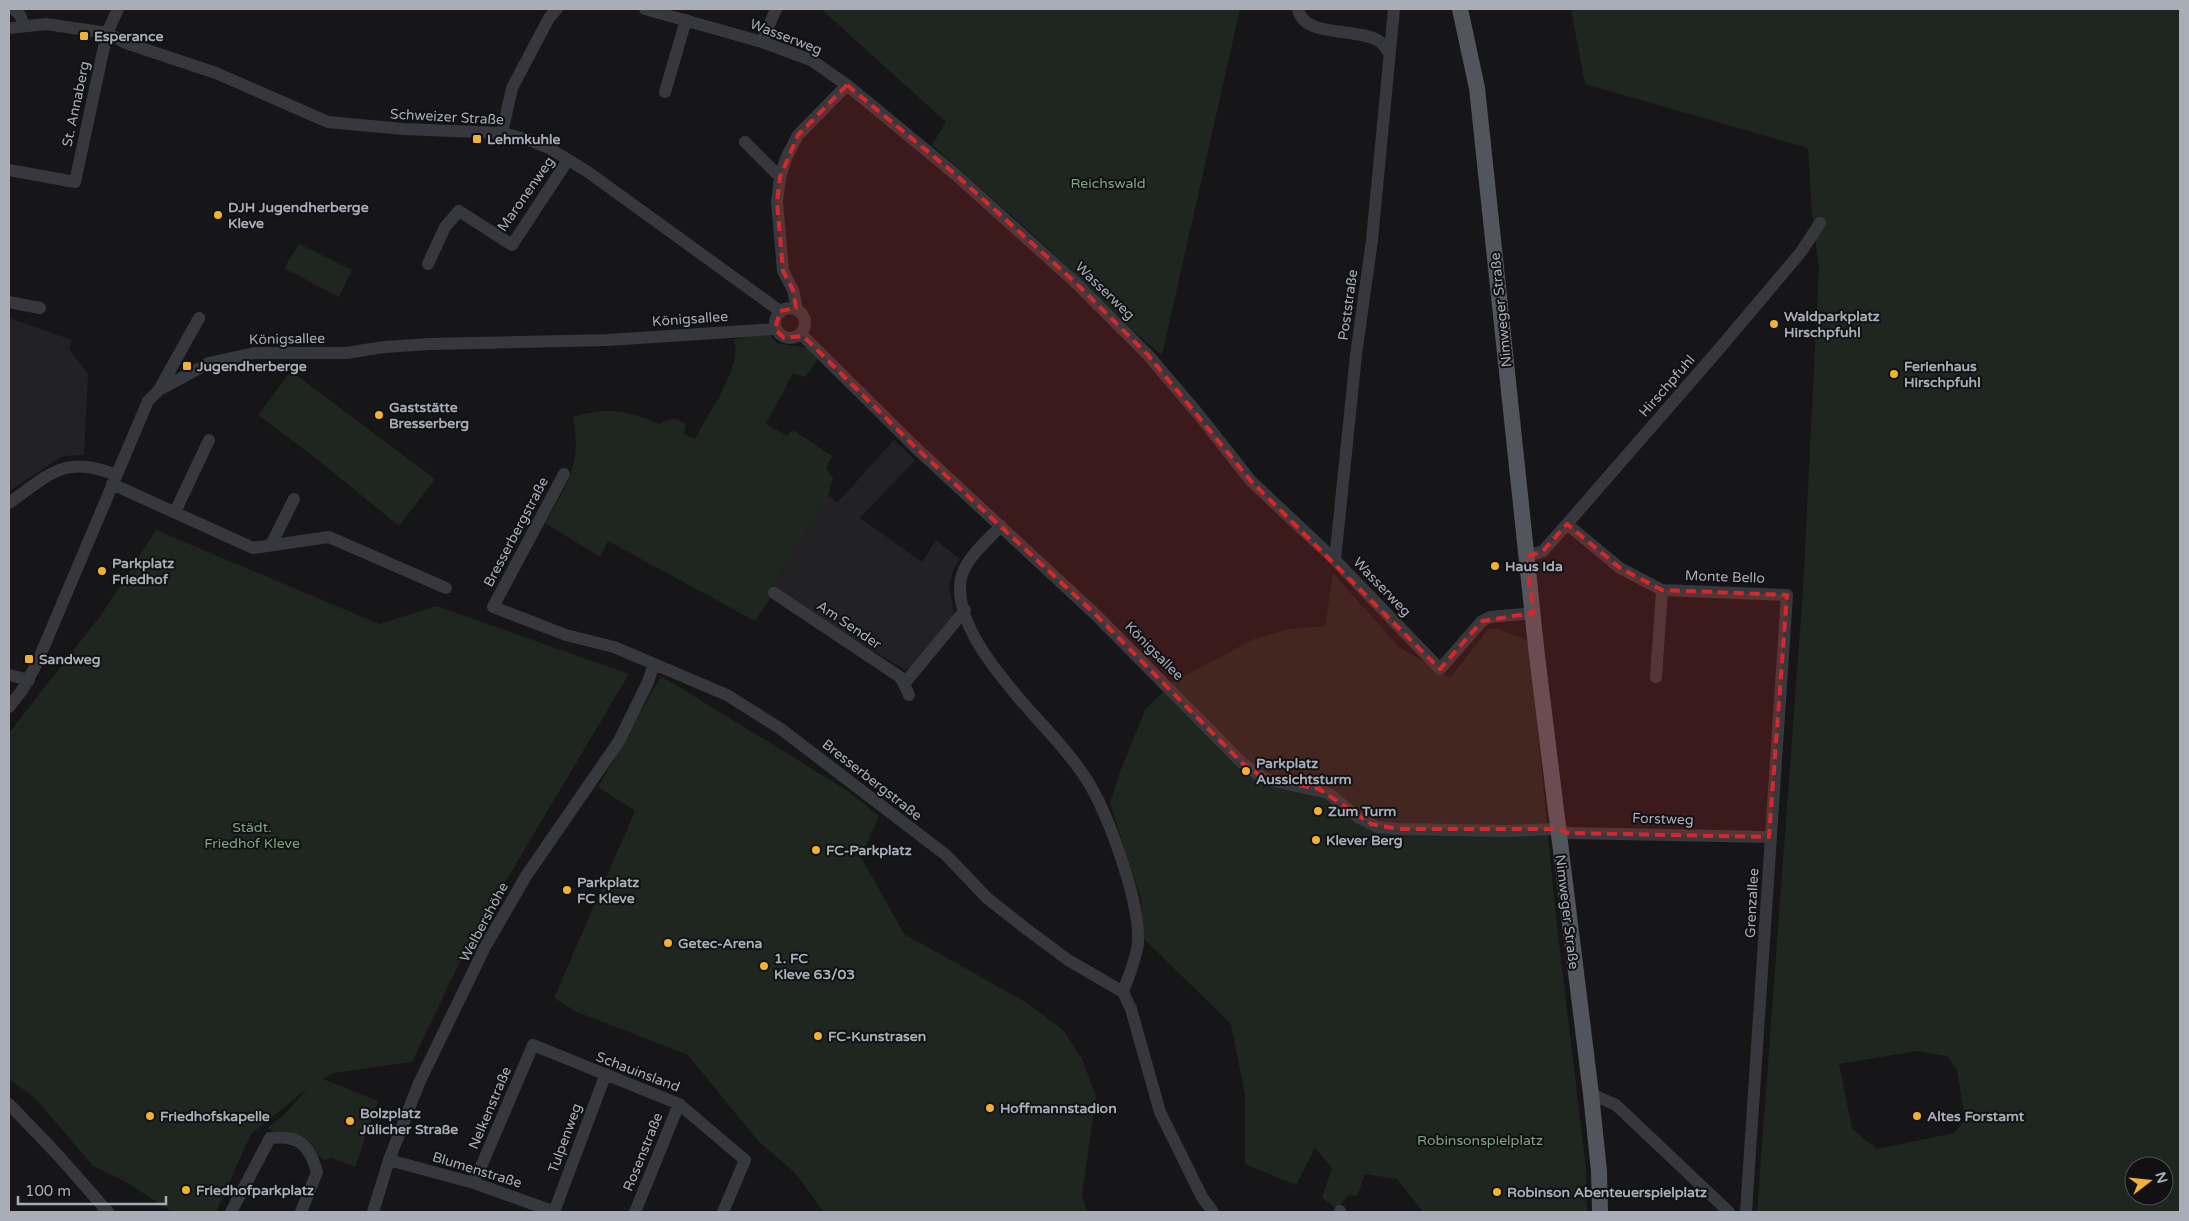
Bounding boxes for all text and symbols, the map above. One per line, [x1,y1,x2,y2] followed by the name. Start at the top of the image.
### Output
[748,15,824,59] street label: Wasserweg
[94,28,163,45] place label: Esperance
[78,30,90,42] marker: Esperance
[59,60,93,148] street label: St. Annaberg
[390,106,504,128] street label: Schweizer Straße
[487,131,561,148] place label: Lehmkuhle
[471,133,483,145] marker: Lehmkuhle
[494,153,558,235] street label: Maronenweg
[1070,175,1146,192] park label: Reichswald
[228,199,369,232] place label: DJH Jugendherberge Kleve
[212,209,224,221] marker: DJH Jugendherberge Kleve
[1487,252,1515,368] street label: Nimweger Straße
[1072,259,1138,323] street label: Wasserweg
[1335,268,1361,342] street label: Poststraße
[651,308,729,330] street label: Königsallee
[1784,308,1880,341] place label: Waldparkplatz Hirschpfuhl
[1768,318,1780,330] marker: Waldparkplatz Hirschpfuhl
[249,330,325,348] street label: Königsallee
[1635,352,1699,420] street label: Hirschpfuhl
[196,358,307,375] place label: Jugendherberge
[1904,358,1981,391] place label: Ferienhaus Hirschpfuhl
[181,360,193,372] marker: Jugendherberge
[1888,368,1900,380] marker: Ferienhaus Hirschpfuhl
[389,399,469,432] place label: Gaststätte Bresserberg
[373,409,385,421] marker: Gaststätte Bresserberg
[480,474,552,590] street label: Bresserbergstraße
[1350,554,1414,620] street label: Wasserweg
[112,555,174,588] place label: Parkplatz Friedhof
[1505,558,1563,575] place label: Haus Ida
[1489,560,1501,572] marker: Haus Ida
[96,565,108,577] marker: Parkplatz Friedhof
[1685,567,1765,587] street label: Monte Bello
[814,597,885,653] street label: Am Sender
[1121,618,1187,684] street label: Königsallee
[39,651,101,668] place label: Sandweg
[23,653,35,665] marker: Sandweg
[819,736,925,824] street label: Bresserbergstraße
[1256,755,1352,788] place label: Parkplatz Aussichtsturm
[1240,765,1252,777] marker: Parkplatz Aussichtsturm
[1328,803,1397,820] place label: Zum Turm
[1312,805,1324,817] marker: Zum Turm
[1632,809,1694,829] street label: Forstweg
[204,819,300,852] park label: Städt. Friedhof Kleve
[1326,832,1403,849] place label: Klever Berg
[1310,834,1322,846] marker: Klever Berg
[826,842,912,859] place label: FC-Parkplatz
[810,844,822,856] marker: FC-Parkplatz
[1552,854,1582,970] street label: Nimweger Straße
[1742,868,1762,938] street label: Grenzallee
[577,874,639,907] place label: Parkplatz FC Kleve
[456,879,512,965] street label: Welbershöhe
[561,884,573,896] marker: Parkplatz FC Kleve
[678,935,762,952] place label: Getec-Arena
[662,937,674,949] marker: Getec-Arena
[774,950,855,983] place label: 1. FC Kleve 63/03
[758,960,770,972] marker: 1. FC Kleve 63/03
[828,1028,926,1045] place label: FC-Kunstrasen
[812,1030,824,1042] marker: FC-Kunstrasen
[594,1048,682,1096] street label: Schauinsland
[465,1064,515,1152] street label: Nelkenstraße
[1000,1100,1117,1117] place label: Hoffmannstadion
[545,1101,585,1175] street label: Tulpenweg
[984,1102,996,1114] marker: Hoffmannstadion
[359,1105,458,1138] place label: Bolzplatz Jülicher Straße
[160,1108,270,1125] place label: Friedhofskapelle
[1927,1108,2025,1125] place label: Altes Forstamt
[144,1110,156,1122] marker: Friedhofskapelle
[620,1110,667,1194] street label: Rosenstraße
[1911,1110,1923,1122] marker: Altes Forstamt
[344,1115,356,1127] marker: Bolzplatz Jülicher Straße
[1417,1132,1543,1149] park label: Robinsonspielplatz
[430,1148,524,1192] street label: Blumenstraße
[2124,1156,2174,1206] north arrow
[2151,1170,2171,1185] text: N
[18,1174,165,1206] scale bar
[25,1182,71,1200] text: 100 m
[196,1182,314,1199] place label: Friedhofparkplatz
[180,1184,192,1196] marker: Friedhofparkplatz
[1507,1184,1707,1201] place label: Robinson Abenteuerspielplatz
[1491,1186,1503,1198] marker: Robinson Abenteuerspielplatz

